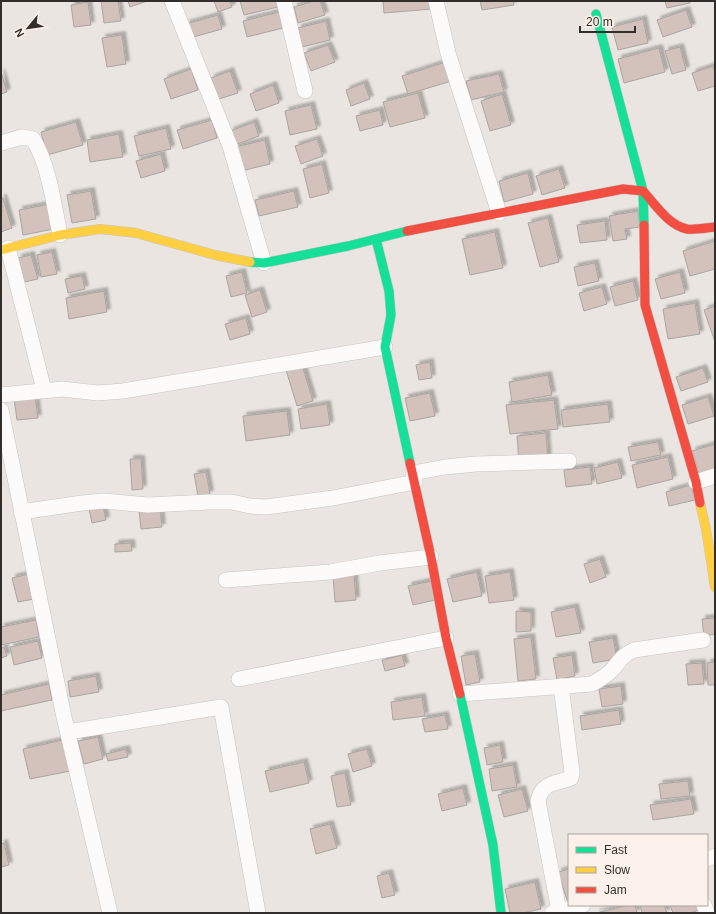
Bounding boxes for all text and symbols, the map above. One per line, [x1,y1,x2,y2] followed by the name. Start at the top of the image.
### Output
[8,8,48,48] north arrow
[580,8,635,34] scale bar
[586,15,613,29] text: 20 m
[12,26,26,39] text: N
[568,834,708,906] legend
[604,843,628,857] text: Fast
[604,863,630,877] text: Slow
[604,883,627,897] text: Jam

